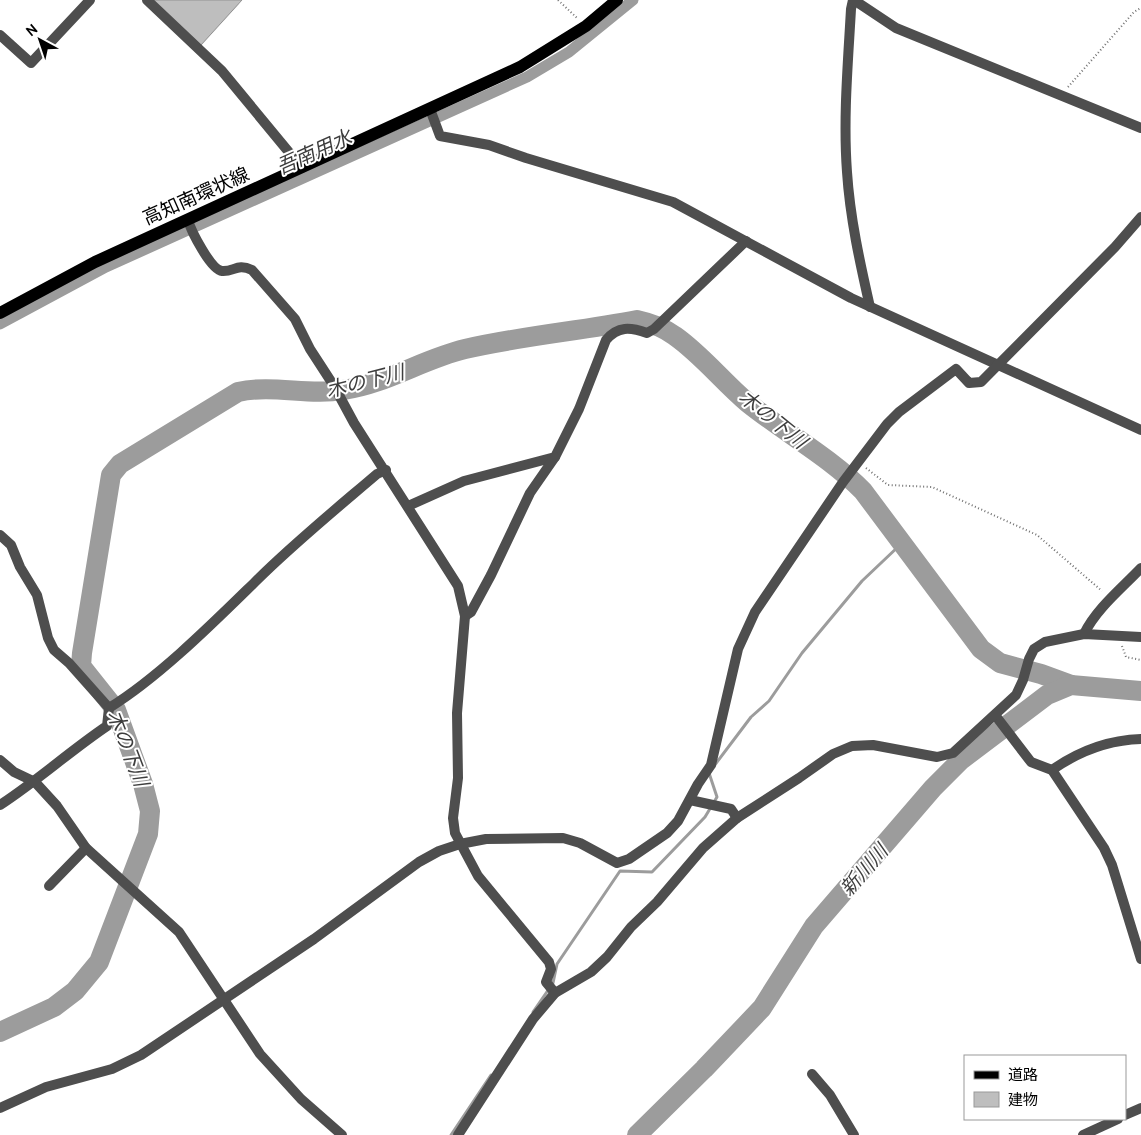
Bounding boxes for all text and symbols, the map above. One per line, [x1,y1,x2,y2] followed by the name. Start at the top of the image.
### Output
[15,15,65,65] north arrow
[22,20,41,40] text: N
[273,124,357,179] water label: 吾南用水
[139,162,253,230] street label: 高知南環状線
[323,359,409,402] water label: 木の下川
[734,385,813,455] water label: 木の下川
[102,706,154,792] water label: 木の下川
[835,838,894,901] water label: 新川川
[964,1055,1126,1120] legend
[1008,1066,1038,1084] text: 道路
[1008,1091,1038,1109] text: 建物

